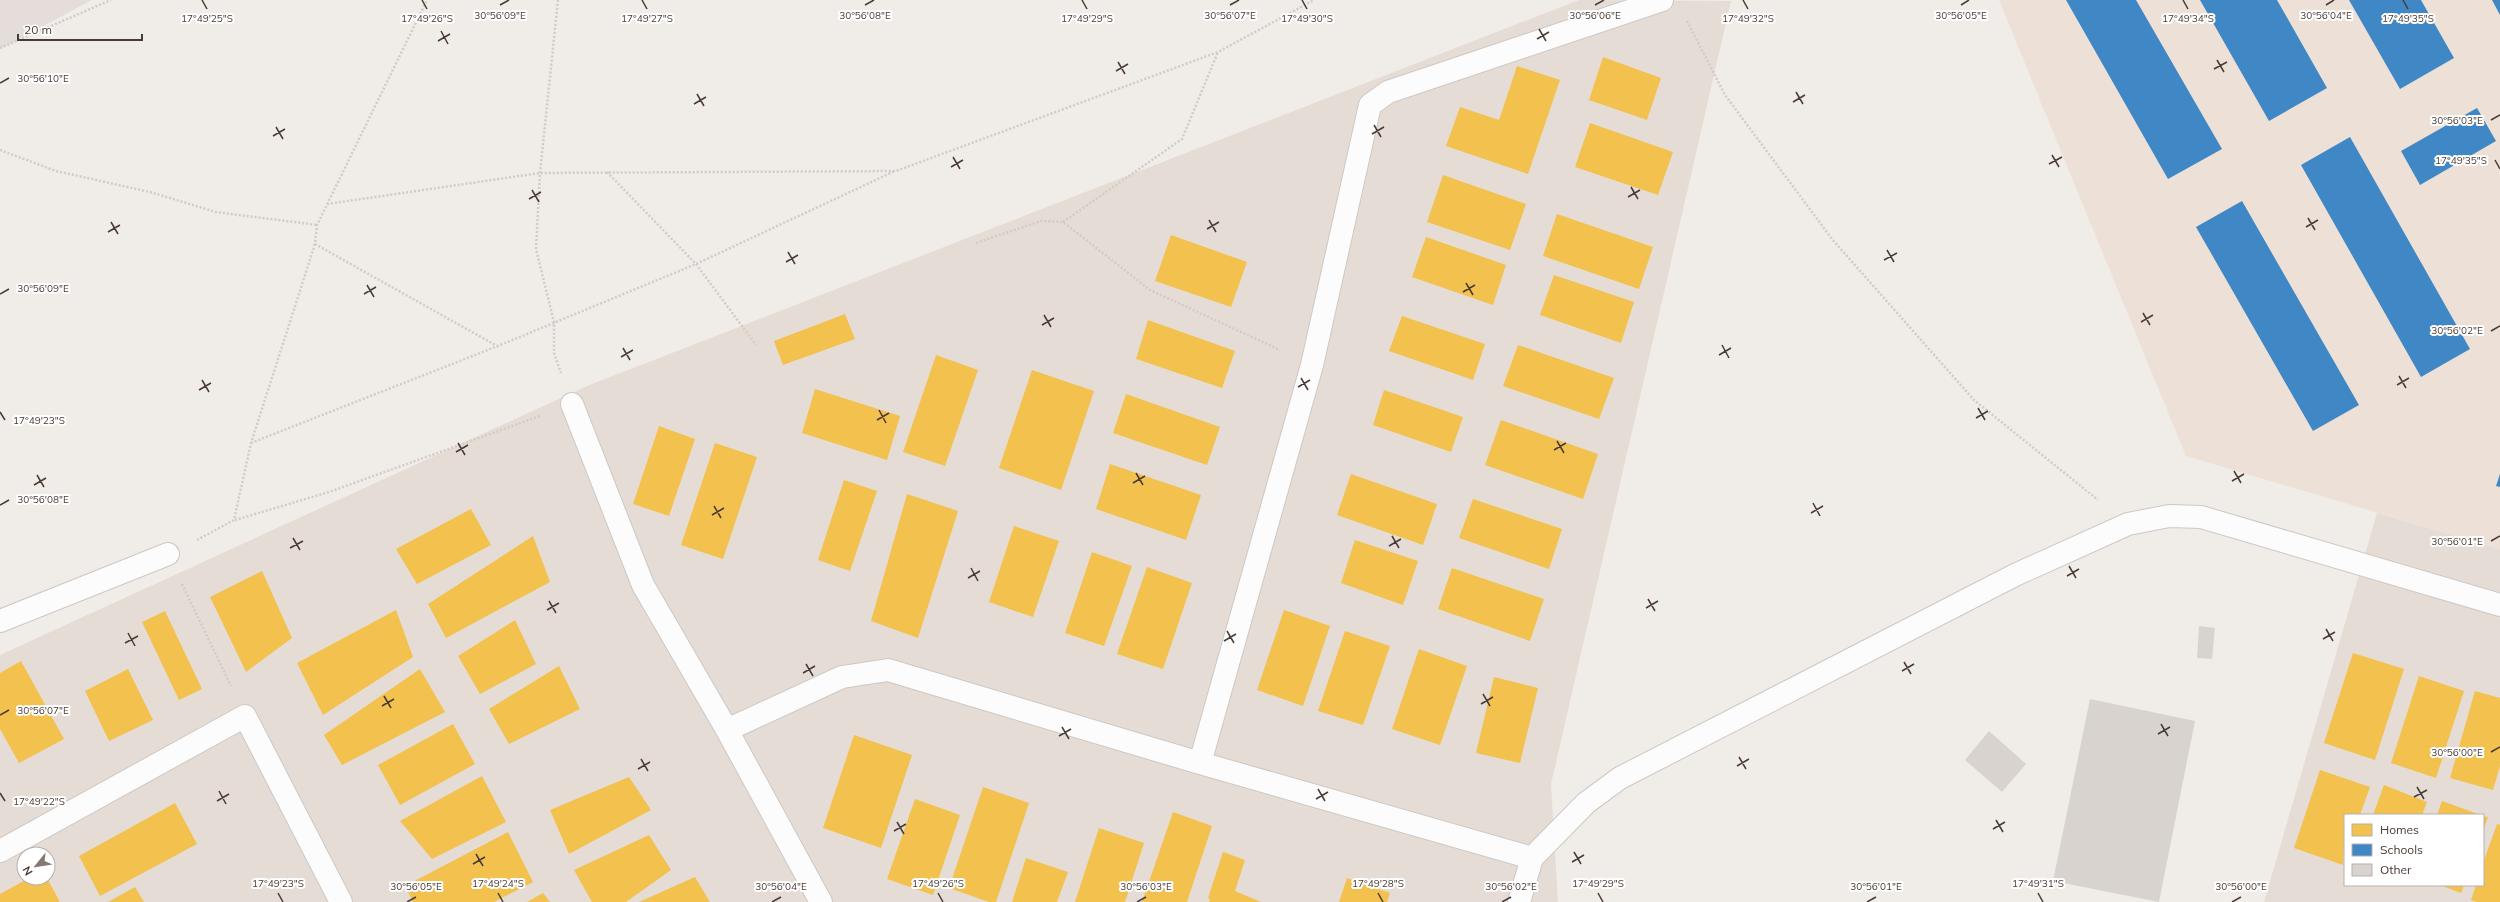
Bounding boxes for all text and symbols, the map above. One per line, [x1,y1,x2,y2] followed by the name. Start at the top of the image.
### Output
[474,9,526,22] text: 30°56'09"E
[839,9,891,22] text: 30°56'08"E
[1204,9,1256,22] text: 30°56'07"E
[1569,9,1621,22] text: 30°56'06"E
[1935,9,1987,22] text: 30°56'05"E
[2300,9,2352,22] text: 30°56'04"E
[181,12,233,25] text: 17°49'25"S
[401,12,453,25] text: 17°49'26"S
[621,12,673,25] text: 17°49'27"S
[1061,12,1113,25] text: 17°49'29"S
[1281,12,1333,25] text: 17°49'30"S
[1722,12,1774,25] text: 17°49'32"S
[2162,12,2214,25] text: 17°49'34"S
[2382,12,2434,25] text: 17°49'35"S
[18,16,142,42] scale bar
[24,22,52,37] text: 20 m
[17,72,69,85] text: 30°56'10"E
[2431,114,2483,127] text: 30°56'03"E
[2435,154,2487,167] text: 17°49'35"S
[17,282,69,295] text: 30°56'09"E
[2431,324,2483,337] text: 30°56'02"E
[13,414,65,427] text: 17°49'23"S
[17,493,69,506] text: 30°56'08"E
[2431,535,2483,548] text: 30°56'01"E
[17,704,69,717] text: 30°56'07"E
[2431,746,2483,759] text: 30°56'00"E
[13,795,65,808] text: 17°49'22"S
[2344,814,2484,886] legend
[2380,822,2419,837] text: Homes
[2380,842,2423,857] text: Schools
[16,846,56,886] north arrow
[2380,862,2412,877] text: Other
[19,864,35,878] text: N
[252,877,304,890] text: 17°49'23"S
[472,877,524,890] text: 17°49'24"S
[912,877,964,890] text: 17°49'26"S
[1352,877,1404,890] text: 17°49'28"S
[1572,877,1624,890] text: 17°49'29"S
[2012,877,2064,890] text: 17°49'31"S
[390,880,442,893] text: 30°56'05"E
[755,880,807,893] text: 30°56'04"E
[1120,880,1172,893] text: 30°56'03"E
[1485,880,1537,893] text: 30°56'02"E
[1850,880,1902,893] text: 30°56'01"E
[2215,880,2267,893] text: 30°56'00"E

